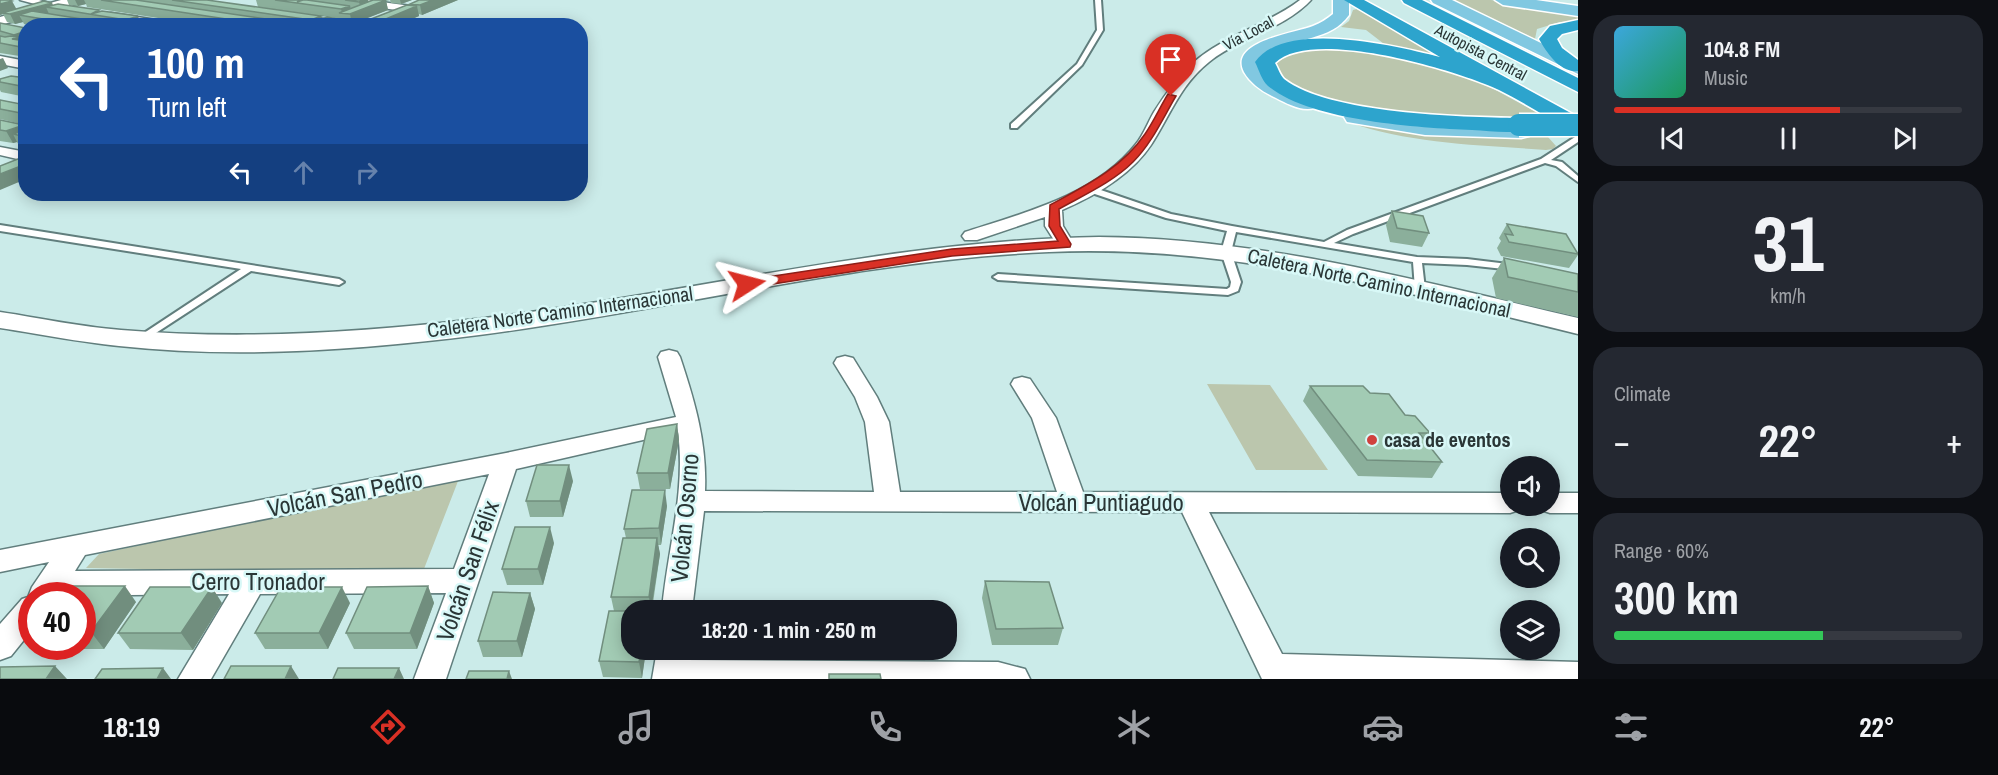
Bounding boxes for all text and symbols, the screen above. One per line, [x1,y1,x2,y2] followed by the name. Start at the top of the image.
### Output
[1219,10,1277,56] street label: Vía Local
[1430,18,1531,86] street label: Autopista Central
[1145,34,1196,96] pin
[1704,34,1780,64] text: 104.8 FM
[147,35,245,91] text: 100 m
[48,42,126,120] icon: left
[1154,43,1187,76] icon: arrive
[1704,64,1748,91] text: Music
[147,89,226,125] text: Turn left
[1656,122,1689,155] icon: previous
[1772,122,1805,155] icon: pause
[1888,122,1921,155] icon: next
[224,156,257,189] icon: left
[287,156,320,189] icon: ahead
[350,156,383,189] icon: right
[1752,190,1824,295] text: 31
[1245,241,1513,324] street label: Caletera Norte Camino Internacional
[715,252,779,316] position arrow
[425,279,695,344] street label: Caletera Norte Camino Internacional
[1770,282,1806,309] text: km/h
[1614,380,1671,407] text: Climate
[1758,410,1818,471] text: 22°
[1614,419,1630,463] text: −
[1946,419,1962,463] text: +
[1384,426,1511,453] place label: casa de eventos
[1365,433,1379,447] marker: casa de eventos
[662,452,706,584] street label: Volcán Osorno
[1500,456,1560,660] map controls
[1500,456,1560,516] button: sound
[264,462,425,524] street label: Volcán San Pedro
[1018,486,1184,518] street label: Volcán Puntiagudo
[428,496,506,645] street label: Volcán San Félix
[1500,528,1560,588] button: search
[1614,537,1709,564] text: Range · 60%
[191,565,325,597] street label: Cerro Tronador
[1614,567,1739,628] text: 300 km
[18,582,96,660] speed limit sign: 40
[1500,600,1560,660] button: layers
[702,615,876,645] text: 18:20 · 1 min · 250 m
[367,706,409,748] icon: directions
[615,706,657,748] icon: music
[864,706,906,748] icon: phone
[1113,706,1155,748] icon: climate
[1362,706,1404,748] icon: car
[1610,706,1652,748] icon: filters
[103,709,160,745] text: 18:19
[1859,709,1895,745] text: 22°

